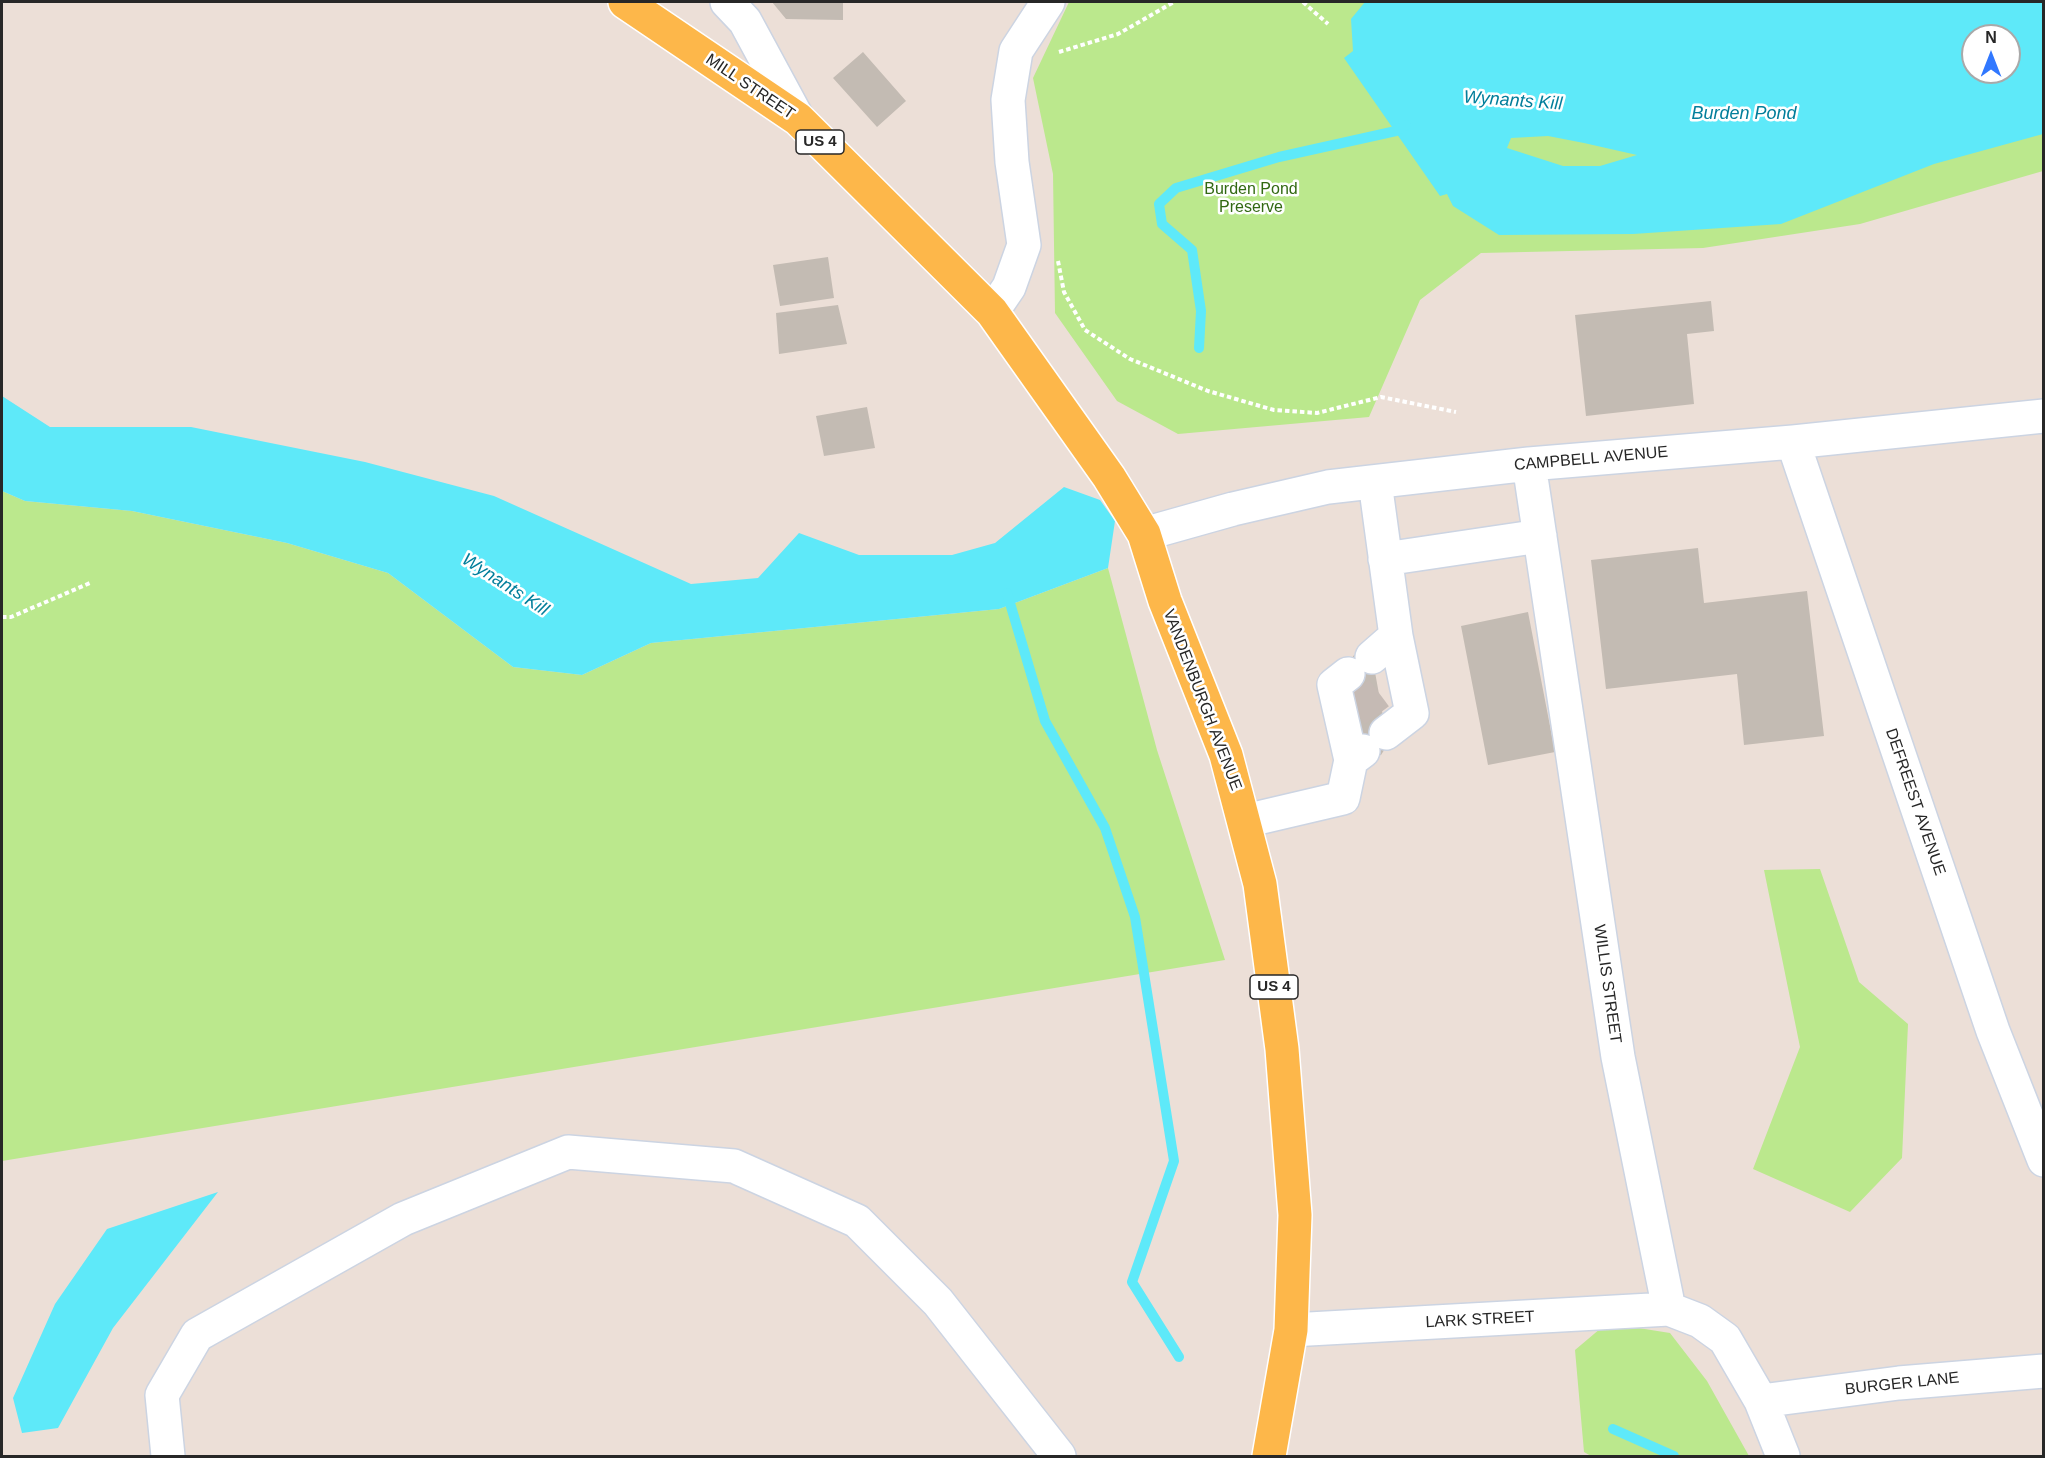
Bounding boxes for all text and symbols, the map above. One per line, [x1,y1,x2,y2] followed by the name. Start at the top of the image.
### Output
[1961,24,2021,84] north arrow
[1985,29,1997,46] text: N
[702,50,798,124] street label: MILL STREET
[1463,87,1563,115] water label: Wynants Kill
[1691,103,1797,125] water label: Burden Pond
[796,130,844,154] road number: US 4
[1204,180,1298,218] park label: Burden Pond Preserve
[1513,443,1669,475] street label: CAMPBELL AVENUE
[458,549,552,621] water label: Wynants Kill
[1159,607,1245,793] street label: VANDENBURGH AVENUE
[1881,726,1949,878] street label: DEFREEST AVENUE
[1589,923,1625,1045] street label: WILLIS STREET
[1250,975,1298,999] road number: US 4
[1425,1308,1535,1332] street label: LARK STREET
[1844,1368,1960,1400] street label: BURGER LANE

